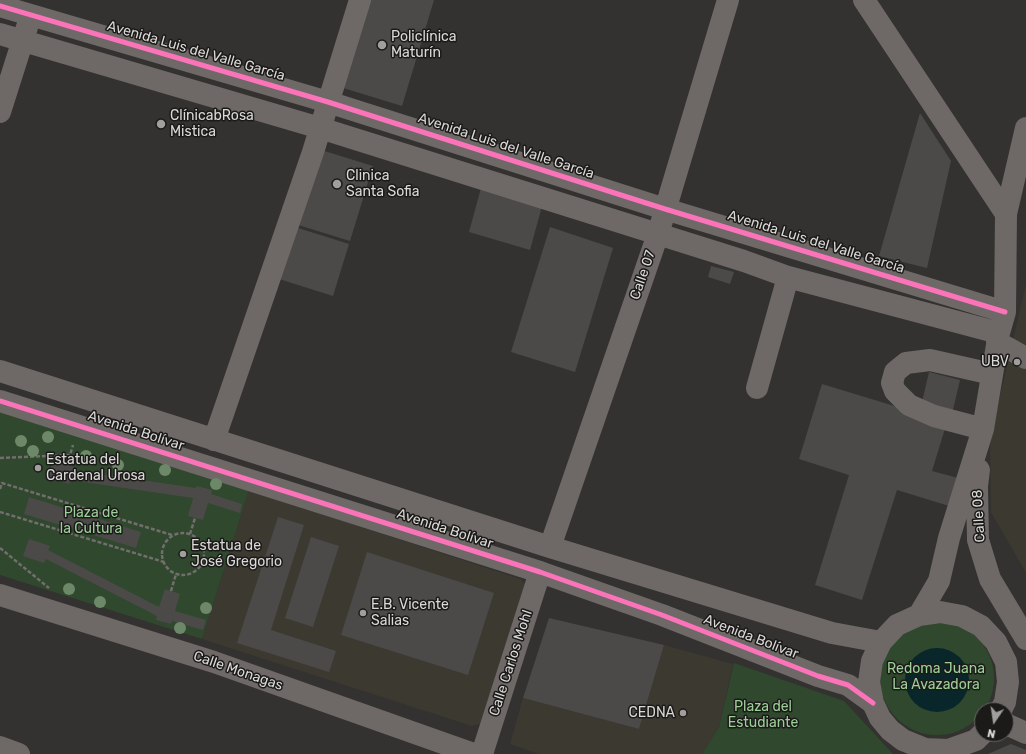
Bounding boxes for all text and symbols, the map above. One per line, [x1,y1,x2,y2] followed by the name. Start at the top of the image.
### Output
[105,18,287,84] street label: Avenida Luis del Valle García
[391,29,457,62] place label: Policlínica Maturín
[376,39,388,51] marker: Policlínica Maturín
[170,108,254,140] place label: ClínicabRosa Mistica
[416,110,596,182] street label: Avenida Luis del Valle García
[155,118,167,130] marker: ClínicabRosa Mistica
[346,168,420,200] place label: Clinica Santa Sofia
[331,178,343,190] marker: Clinica Santa Sofia
[725,207,907,277] street label: Avenida Luis del Valle García
[627,248,659,302] street label: Calle 07
[981,354,1009,370] place label: UBV
[1012,357,1022,367] marker: UBV
[86,408,186,454] street label: Avenida Bolívar
[46,452,145,484] place label: Estatua del Cardenal Urosa
[33,463,43,473] marker: Estatua del Cardenal Urosa
[969,489,989,543] street label: Calle 08
[60,505,122,538] park label: Plaza de la Cultura
[395,506,495,552] street label: Avenida Bolívar
[191,538,282,570] place label: Estatua de José Gregorio
[178,549,188,559] marker: Estatua de José Gregorio
[371,597,449,630] place label: E.B. Vicente Salias
[358,608,368,618] marker: E.B. Vicente Salias
[486,608,536,718] street label: Calle Carlos Mohl
[701,611,801,663] street label: Avenida Bolívar
[191,648,285,694] street label: Calle Monagas
[887,661,985,694] park label: Redoma Juana La Avazadora
[728,699,798,732] park label: Plaza del Estudiante
[974,702,1014,742] north arrow
[628,705,675,721] place label: CEDNA
[678,708,688,718] marker: CEDNA
[986,726,997,740] text: N

